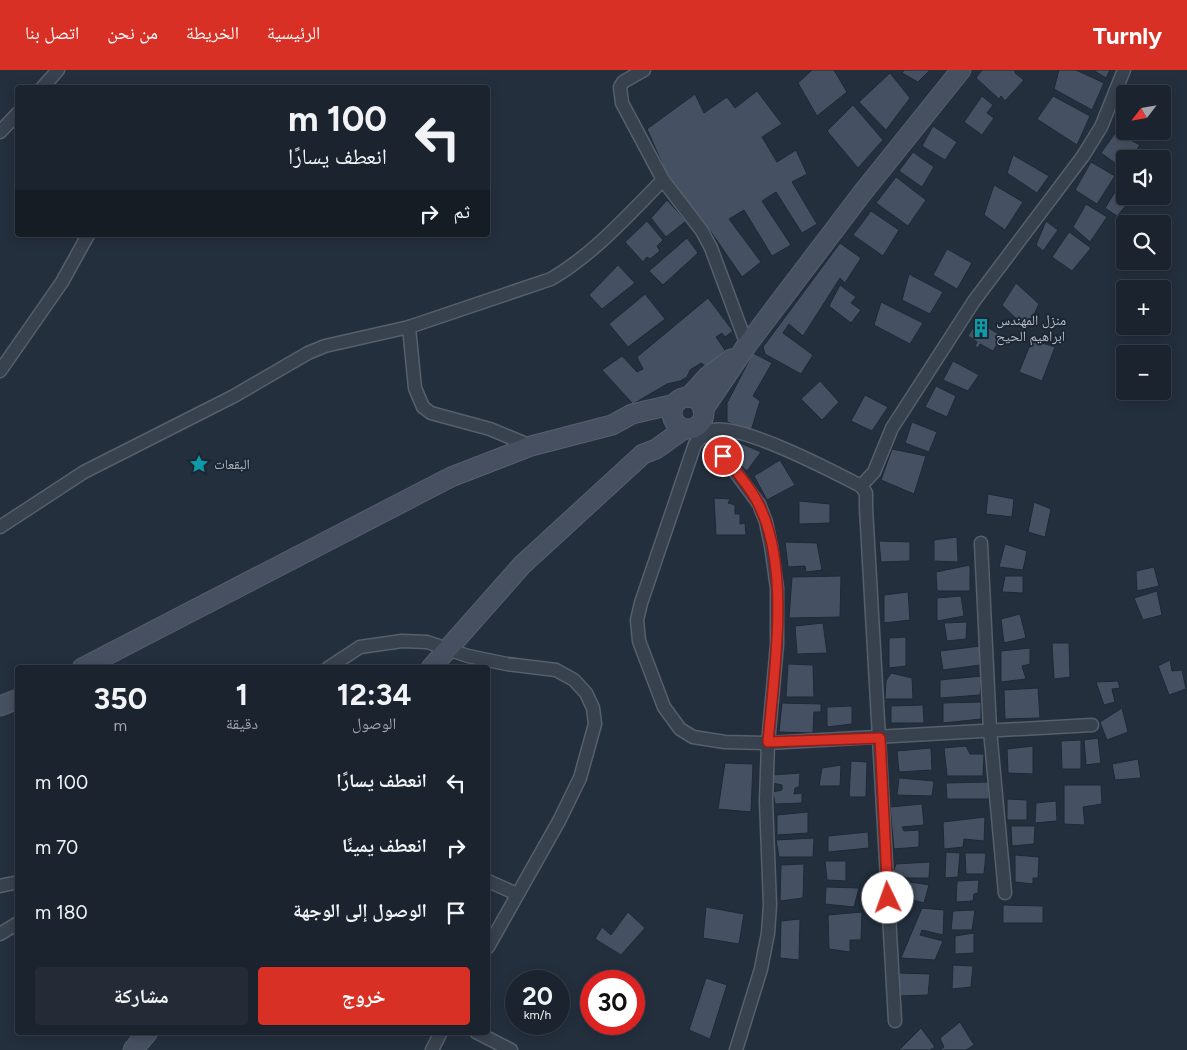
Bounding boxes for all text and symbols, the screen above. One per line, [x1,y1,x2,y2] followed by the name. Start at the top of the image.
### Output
[1093,21,1162,50] text: Turnly
[25,22,79,44] text: اتصل بنا
[107,22,158,44] text: من نحن
[186,22,239,44] text: الخريطة
[267,22,320,44] text: الرئيسية
[1116,85,1171,140] north arrow
[1116,85,1171,400] map controls
[288,98,387,140] text: 100 m
[405,105,470,170] icon: left
[288,143,387,170] text: انعطف يسارًا
[1116,150,1171,205] button: sound
[415,200,443,228] icon: right
[453,200,470,223] text: ثم
[1116,215,1171,270] button: search
[1116,280,1171,335] button: +
[996,312,1066,346] place label: منزل المهندس ابراهيم الحيح
[970,317,992,339] building icon: منزل المهندس ابراهيم الحيح
[1116,345,1171,400] button: −
[702,435,744,477] pin
[709,442,737,470] icon: arrive
[188,453,210,475] place icon: البقعات
[214,456,250,473] place label: البقعات
[236,676,248,713] text: 1
[337,676,411,713] text: 12:34
[94,680,147,717] text: 350
[226,714,258,733] text: دقيقة
[352,714,396,733] text: الوصول
[114,716,127,735] text: m
[336,769,427,792] text: انعطف يسارًا
[442,769,470,797] icon: left
[35,771,88,794] text: 100 m
[342,834,427,857] text: انعطف يمينًا
[442,834,470,862] icon: right
[35,836,78,859] text: 70 m
[861,871,913,923] position arrow
[293,899,427,922] text: الوصول إلى الوجهة
[442,899,470,927] icon: arrive
[35,901,88,924] text: 180 m
[35,967,248,1025] button: مشاركة
[258,967,470,1025] button: خروج
[580,970,645,1035] speed limit sign: 30
[522,981,553,1011] text: 20
[524,1008,551,1022] text: km/h

